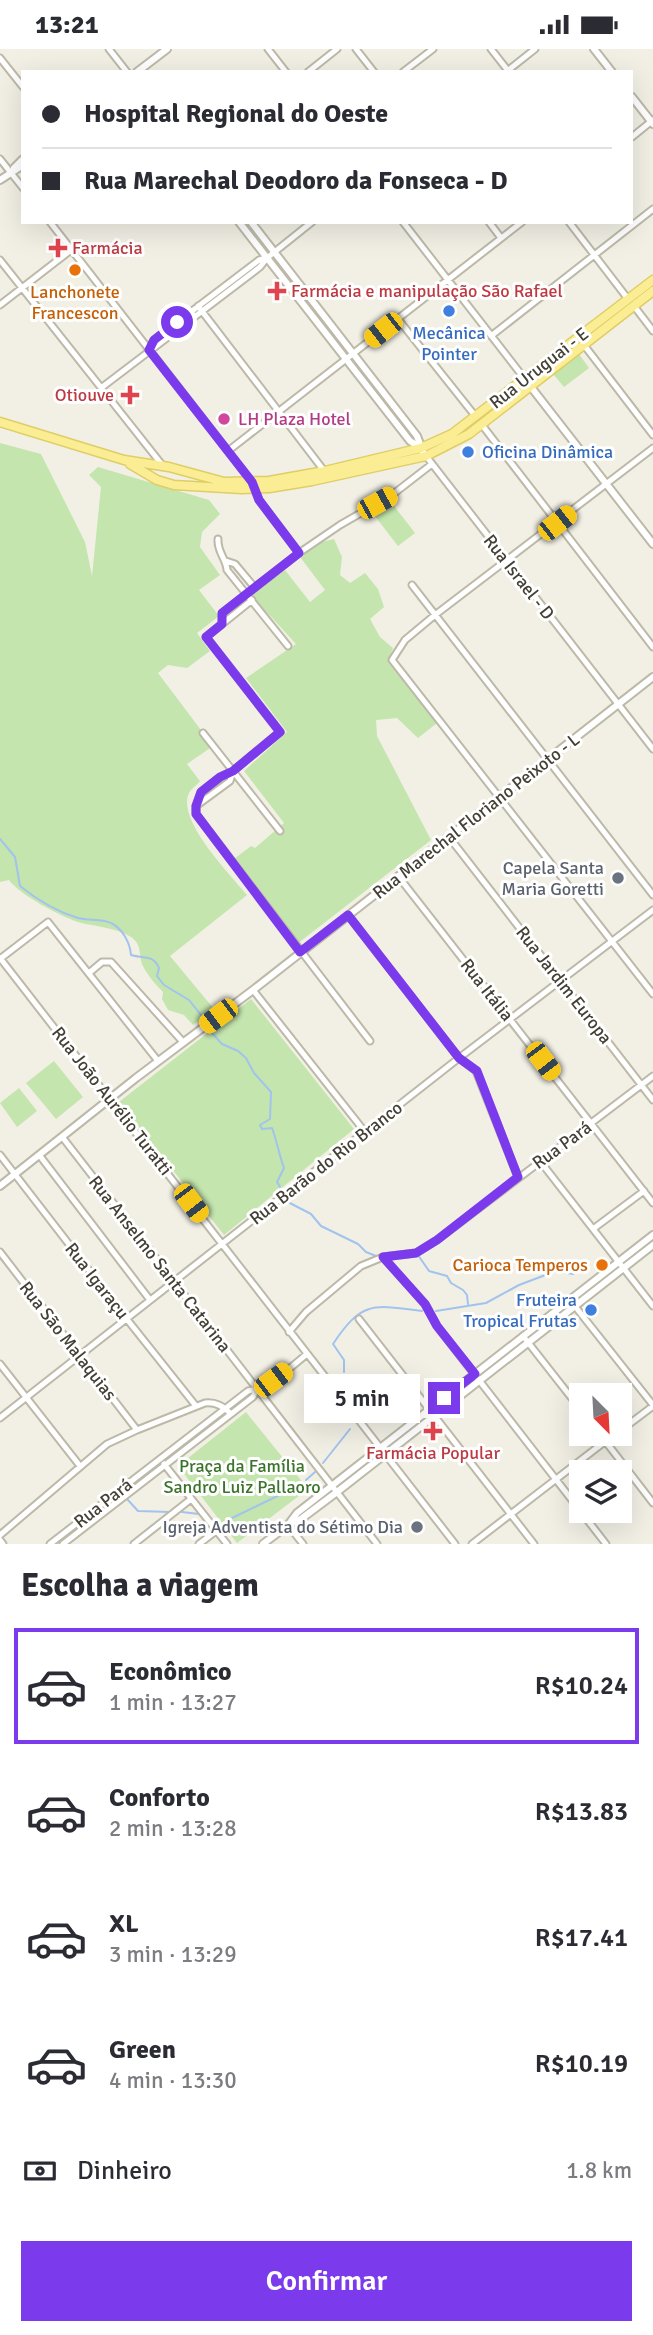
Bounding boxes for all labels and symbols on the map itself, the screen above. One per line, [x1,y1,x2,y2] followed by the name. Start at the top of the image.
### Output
[72,237,143,259] place label: Farmácia
[50,240,66,256] marker: Farmácia
[67,262,83,278] marker: Lanchonete Francescon
[291,280,563,302] place label: Farmácia e manipulação São Rafael
[30,281,120,324] place label: Lanchonete Francescon
[269,283,285,299] marker: Farmácia e manipulação São Rafael
[441,303,457,319] marker: Mecânica Pointer
[161,306,193,338] route start
[360,309,407,351] car
[412,322,486,365] place label: Mecânica Pointer
[485,322,593,414] street label: Rua Uruguai - E
[55,384,114,406] place label: Otiouve
[120,385,140,405] marker: Otiouve
[238,408,351,430] place label: LH Plaza Hotel
[216,411,232,427] marker: LH Plaza Hotel
[482,441,613,463] place label: Oficina Dinâmica
[460,444,476,460] marker: Oficina Dinâmica
[354,484,401,522] car
[534,502,581,544] car
[479,530,559,624] street label: Rua Israel - D
[368,728,584,904] street label: Rua Marechal Floriano Peixoto - L
[502,857,604,900] place label: Capela Santa Maria Goretti
[610,870,626,886] marker: Capela Santa Maria Goretti
[511,922,617,1048] street label: Rua Jardim Europa
[456,954,518,1026] street label: Rua Itália
[195,995,242,1037] car
[47,1022,177,1180] street label: Rua João Aurélio Turatti
[522,1038,565,1084] car
[245,1096,407,1230] street label: Rua Barão do Rio Branco
[528,1116,596,1174] street label: Rua Pará
[84,1171,236,1357] street label: Rua Anselmo Santa Catarina
[170,1180,213,1226] car
[60,1238,134,1324] street label: Rua Igaraçu
[453,1254,588,1276] place label: Carioca Temperos
[594,1257,610,1273] marker: Carioca Temperos
[15,1277,121,1405] street label: Rua São Malaquias
[463,1289,577,1332] place label: Fruteira Tropical Frutas
[583,1302,599,1318] marker: Fruteira Tropical Frutas
[250,1359,297,1401] car
[304,1373,420,1423] callout: 5 min
[428,1382,460,1414] route end
[569,1383,632,1445] north arrow
[425,1423,441,1439] marker: Farmácia Popular
[366,1442,500,1464] place label: Farmácia Popular
[163,1455,321,1498] park label: Praça da Família Sandro Luiz Pallaoro
[69,1473,137,1533] street label: Rua Pará
[163,1516,403,1538] place label: Igreja Adventista do Sétimo Dia
[409,1519,425,1535] marker: Igreja Adventista do Sétimo Dia

